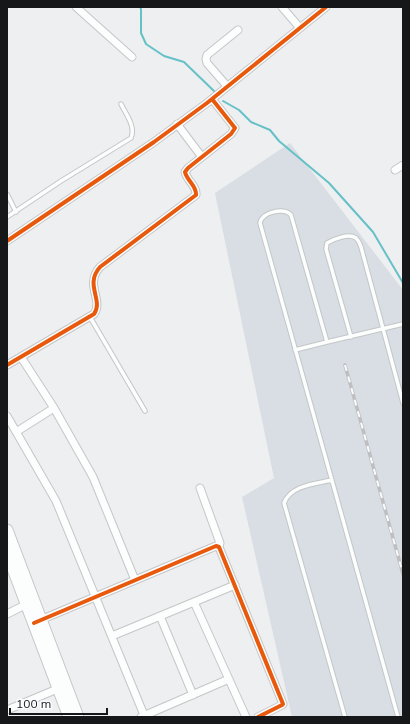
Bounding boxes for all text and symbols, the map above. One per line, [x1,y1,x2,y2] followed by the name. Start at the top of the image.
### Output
[10,690,107,716] scale bar
[16,696,51,711] text: 100 m

